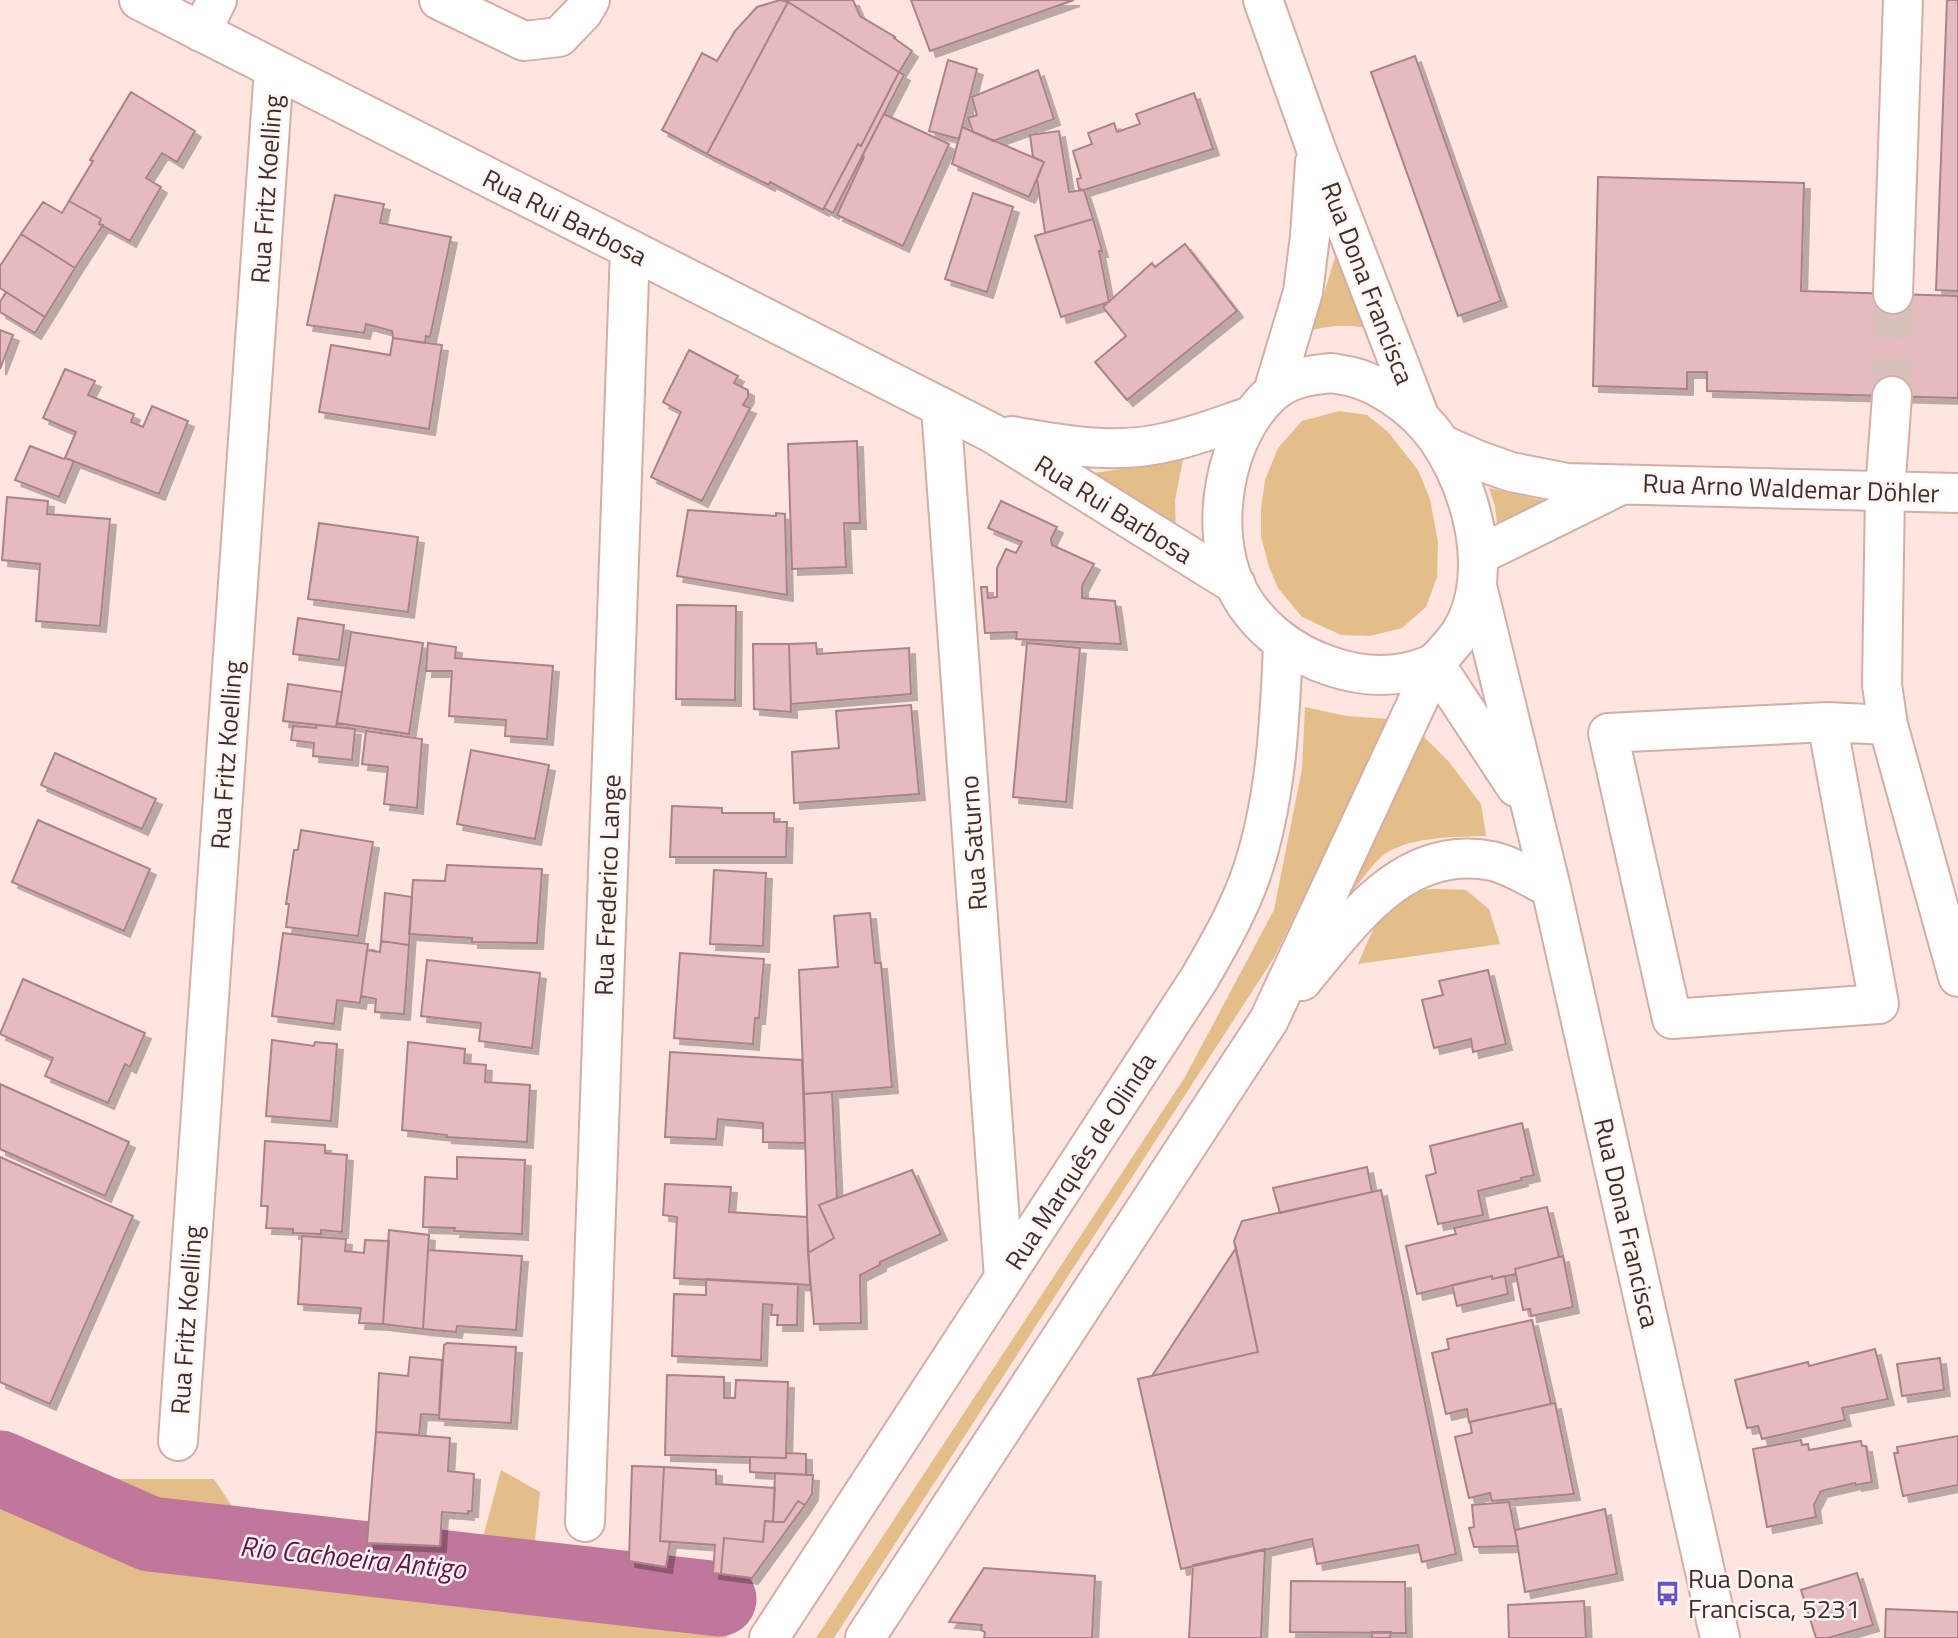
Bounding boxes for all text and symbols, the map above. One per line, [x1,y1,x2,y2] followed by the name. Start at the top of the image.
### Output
[240,93,292,285] street label: Rua Fritz Koelling
[476,159,654,275] street label: Rua Rui Barbosa
[1311,176,1425,390] street label: Rua Dona Francisca
[1027,445,1201,573] street label: Rua Rui Barbosa
[1642,463,1940,513] street label: Rua Arno Waldemar Döhler
[200,659,252,851] street label: Rua Fritz Koelling
[584,774,630,996] street label: Rua Frederico Lange
[949,774,997,912] street label: Rua Saturno
[995,1044,1165,1278] street label: Rua Marquês de Olinda
[1584,1114,1670,1332] street label: Rua Dona Francisca
[160,1224,212,1416] street label: Rua Fritz Koelling
[238,1524,469,1590] water label: Rio Cachoeira Antigo
[1688,1559,1860,1628] place label: Rua Dona Francisca, 5231
[1654,1579,1682,1607] bus stop icon: Rua Dona Francisca, 5231

